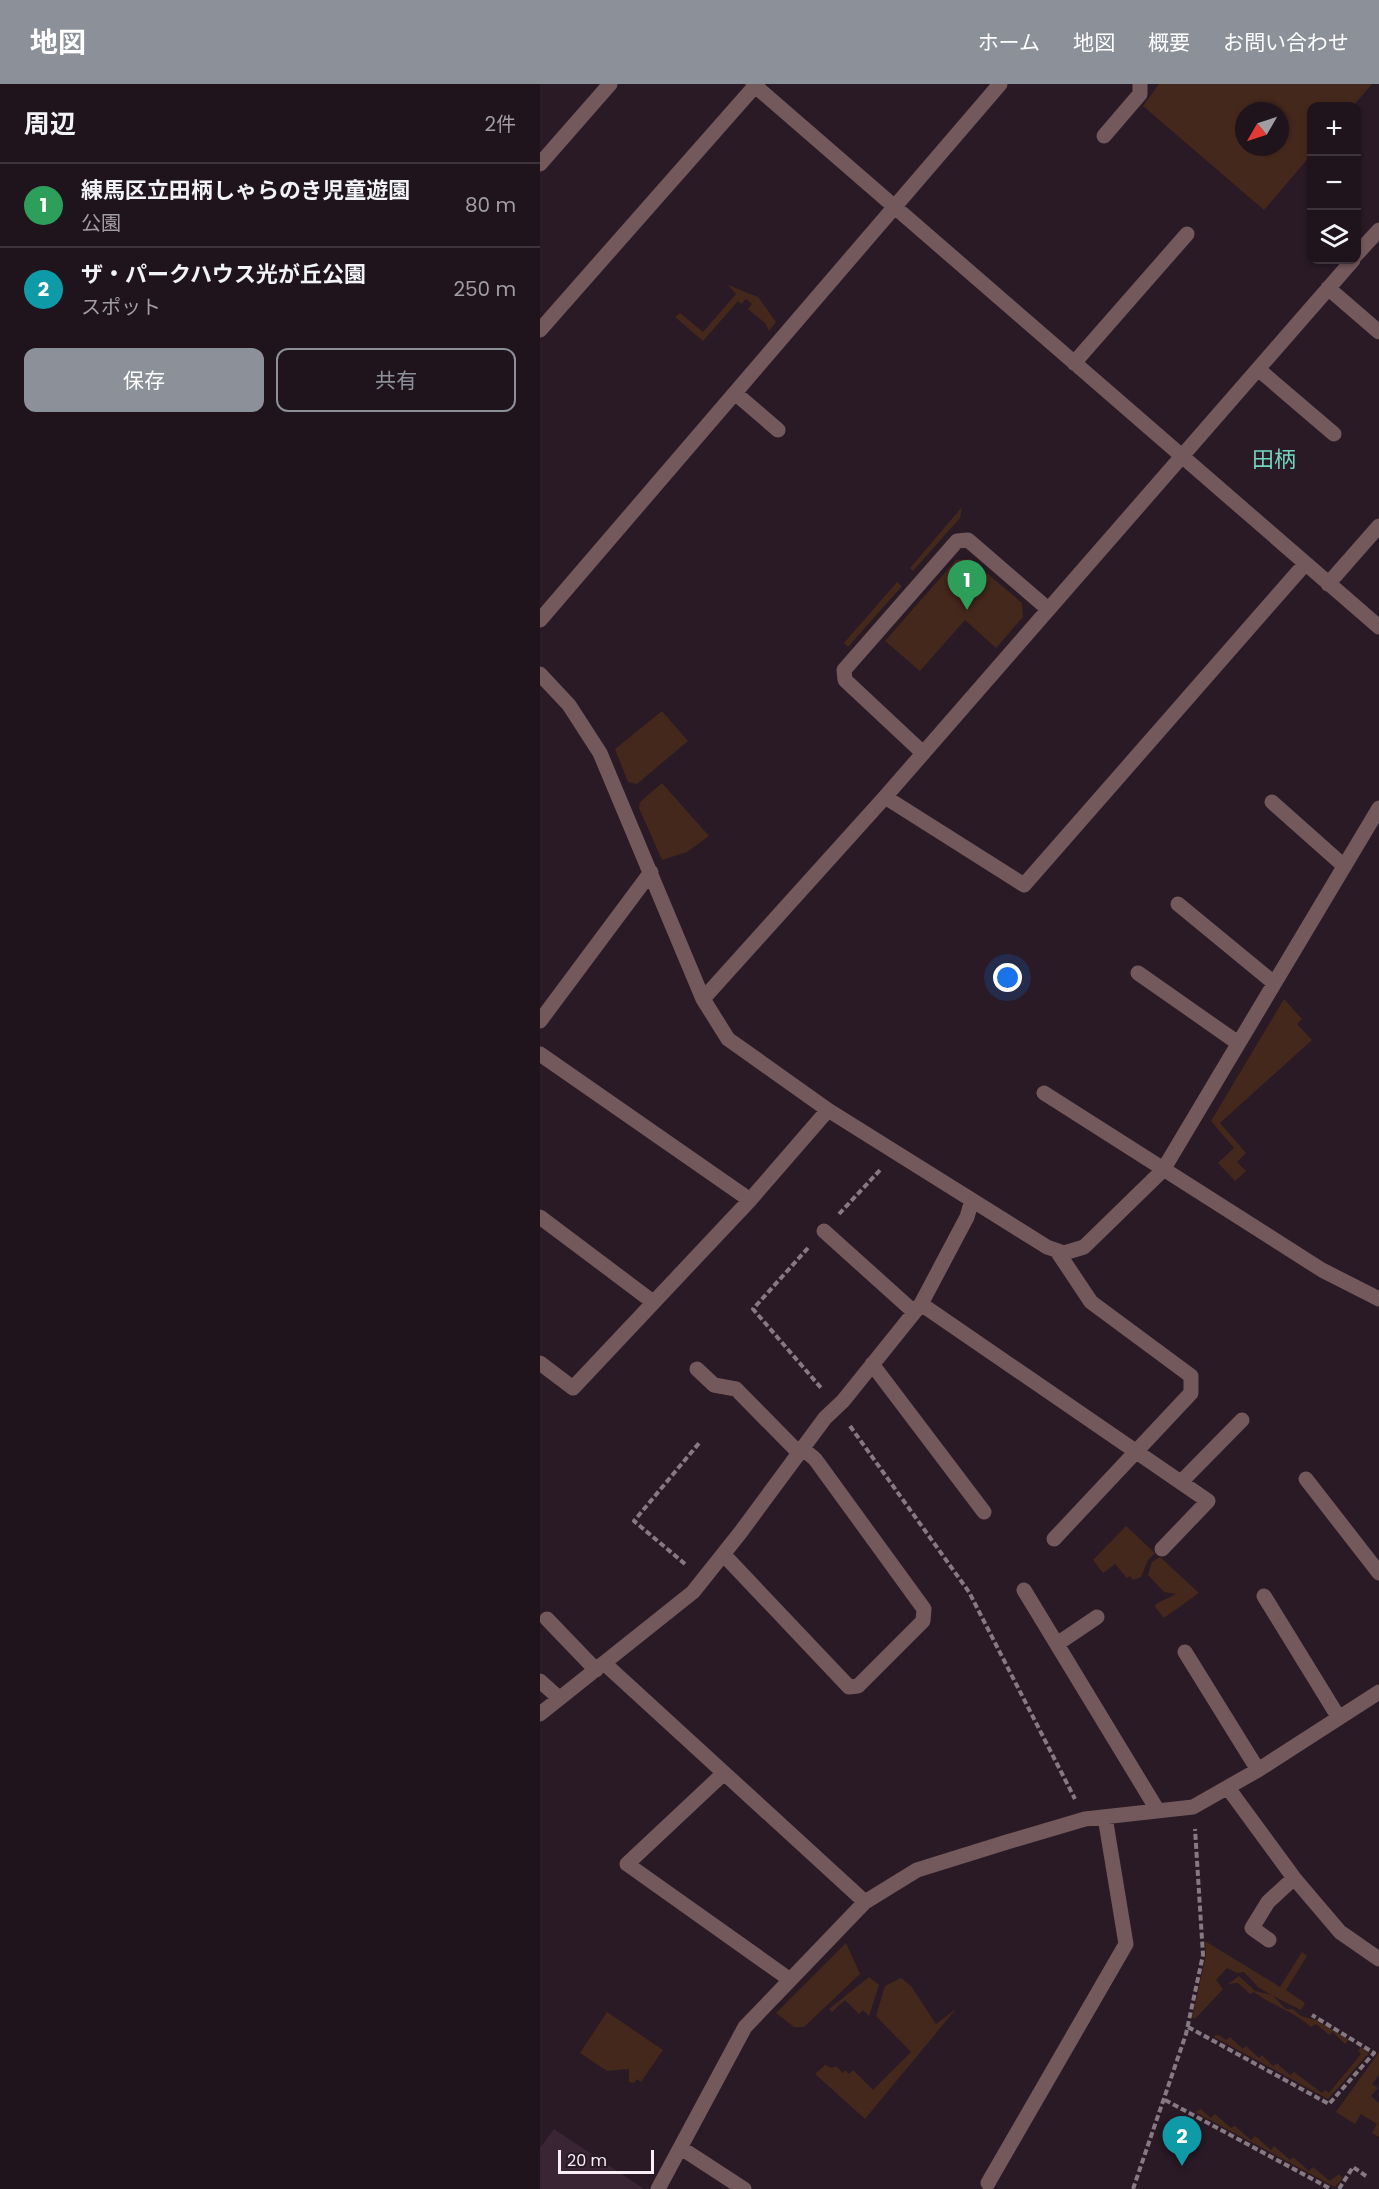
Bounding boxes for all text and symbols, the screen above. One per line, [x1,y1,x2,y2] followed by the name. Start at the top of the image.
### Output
[30,23,86,62] text: 地図
[978,28,1040,57] text: ホーム
[1073,28,1115,57] text: 地図
[1148,28,1190,57] text: 概要
[1223,28,1349,57] text: お問い合わせ
[1235,102,1289,156] north arrow
[1307,102,1361,264] map controls
[1307,102,1361,156] button: +
[24,106,76,142] text: 周辺
[485,110,516,138] text: 2件
[1307,156,1361,210] button: −
[81,175,410,206] text: 練馬区立田柄しゃらのき児童遊園
[40,191,47,219] text: 1
[465,191,516,219] text: 80 m
[81,209,121,237] text: 公園
[1307,210,1361,264] button: layers
[81,259,366,290] text: ザ・パークハウス光が丘公園
[38,275,49,303] text: 2
[453,275,516,303] text: 250 m
[81,293,161,321] text: スポット
[24,348,264,412] button: 保存
[276,348,516,412] button: 共有
[1252,444,1296,475] district label: 田柄
[948,560,986,610] pin: 1
[993,963,1022,992] your location
[1162,2116,1202,2166] pin: 2
[558,2147,654,2174] scale bar
[567,2149,607,2172] text: 20 m

